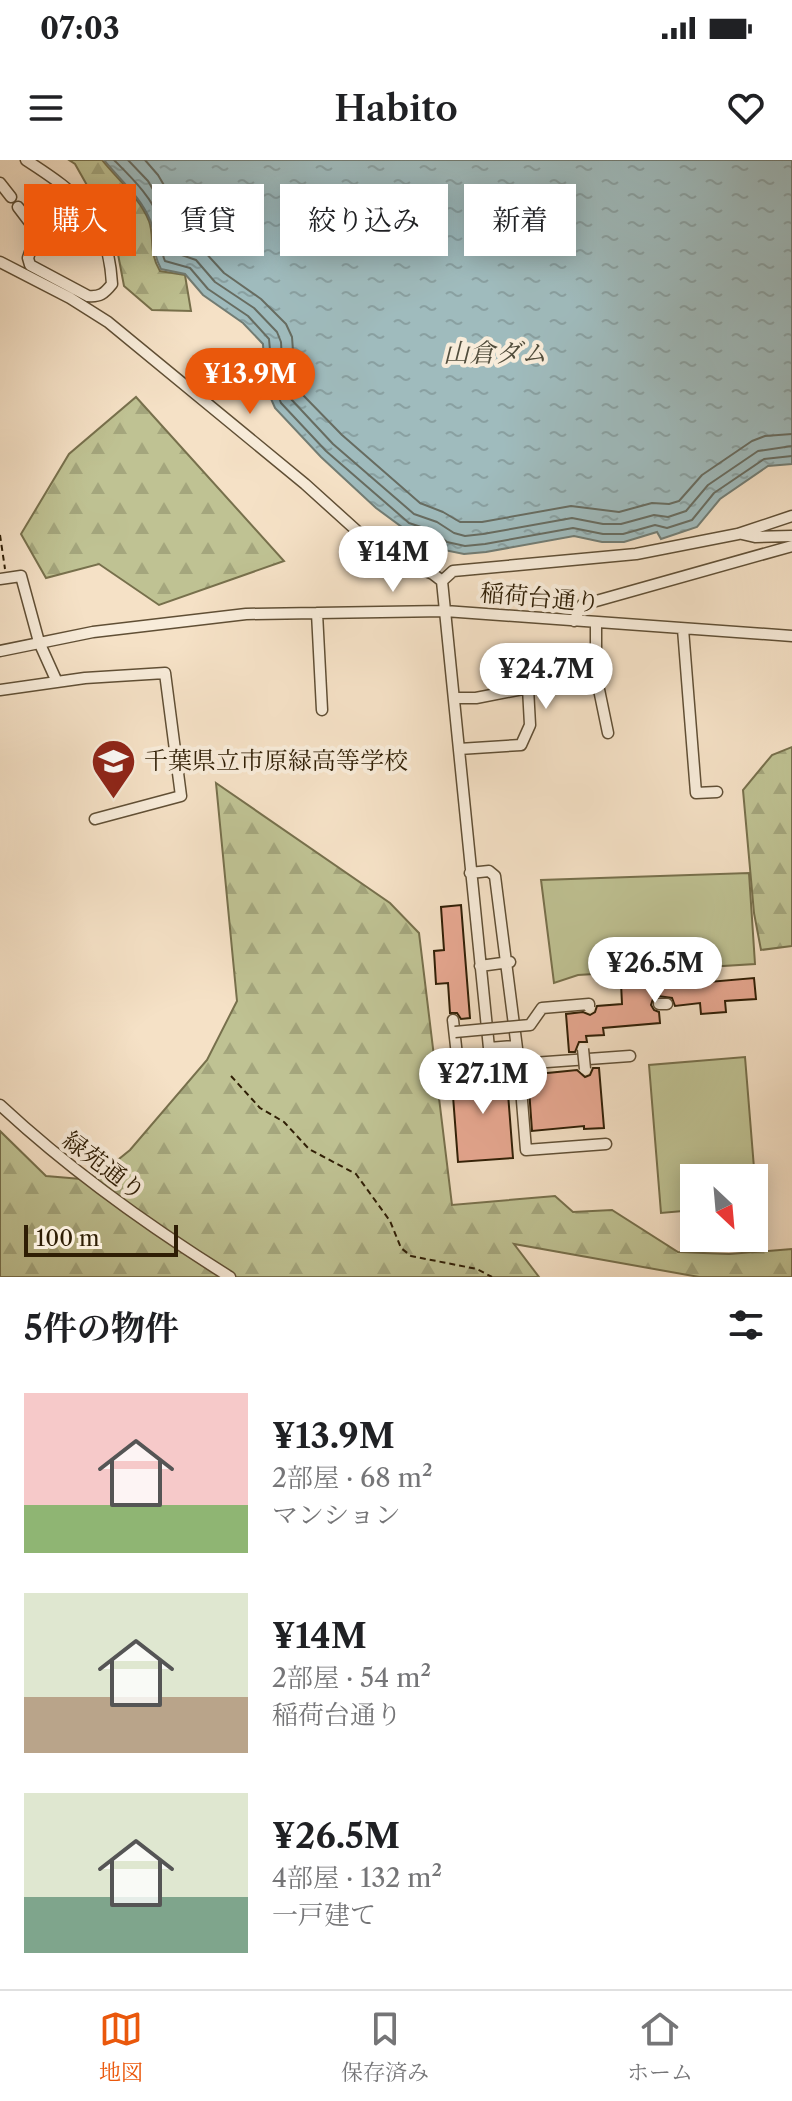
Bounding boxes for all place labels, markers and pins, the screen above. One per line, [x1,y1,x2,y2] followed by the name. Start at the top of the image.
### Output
[185,348,315,416] pin: ¥13.9M
[346,526,440,594] pin: ¥14M
[481,643,611,711] pin: ¥24.7M
[89,737,137,800] school or university icon: 千葉県立市原緑高等学校
[144,746,408,775] place label: 千葉県立市原緑高等学校
[590,937,720,1005] pin: ¥26.5M
[418,1048,548,1116] pin: ¥27.1M

